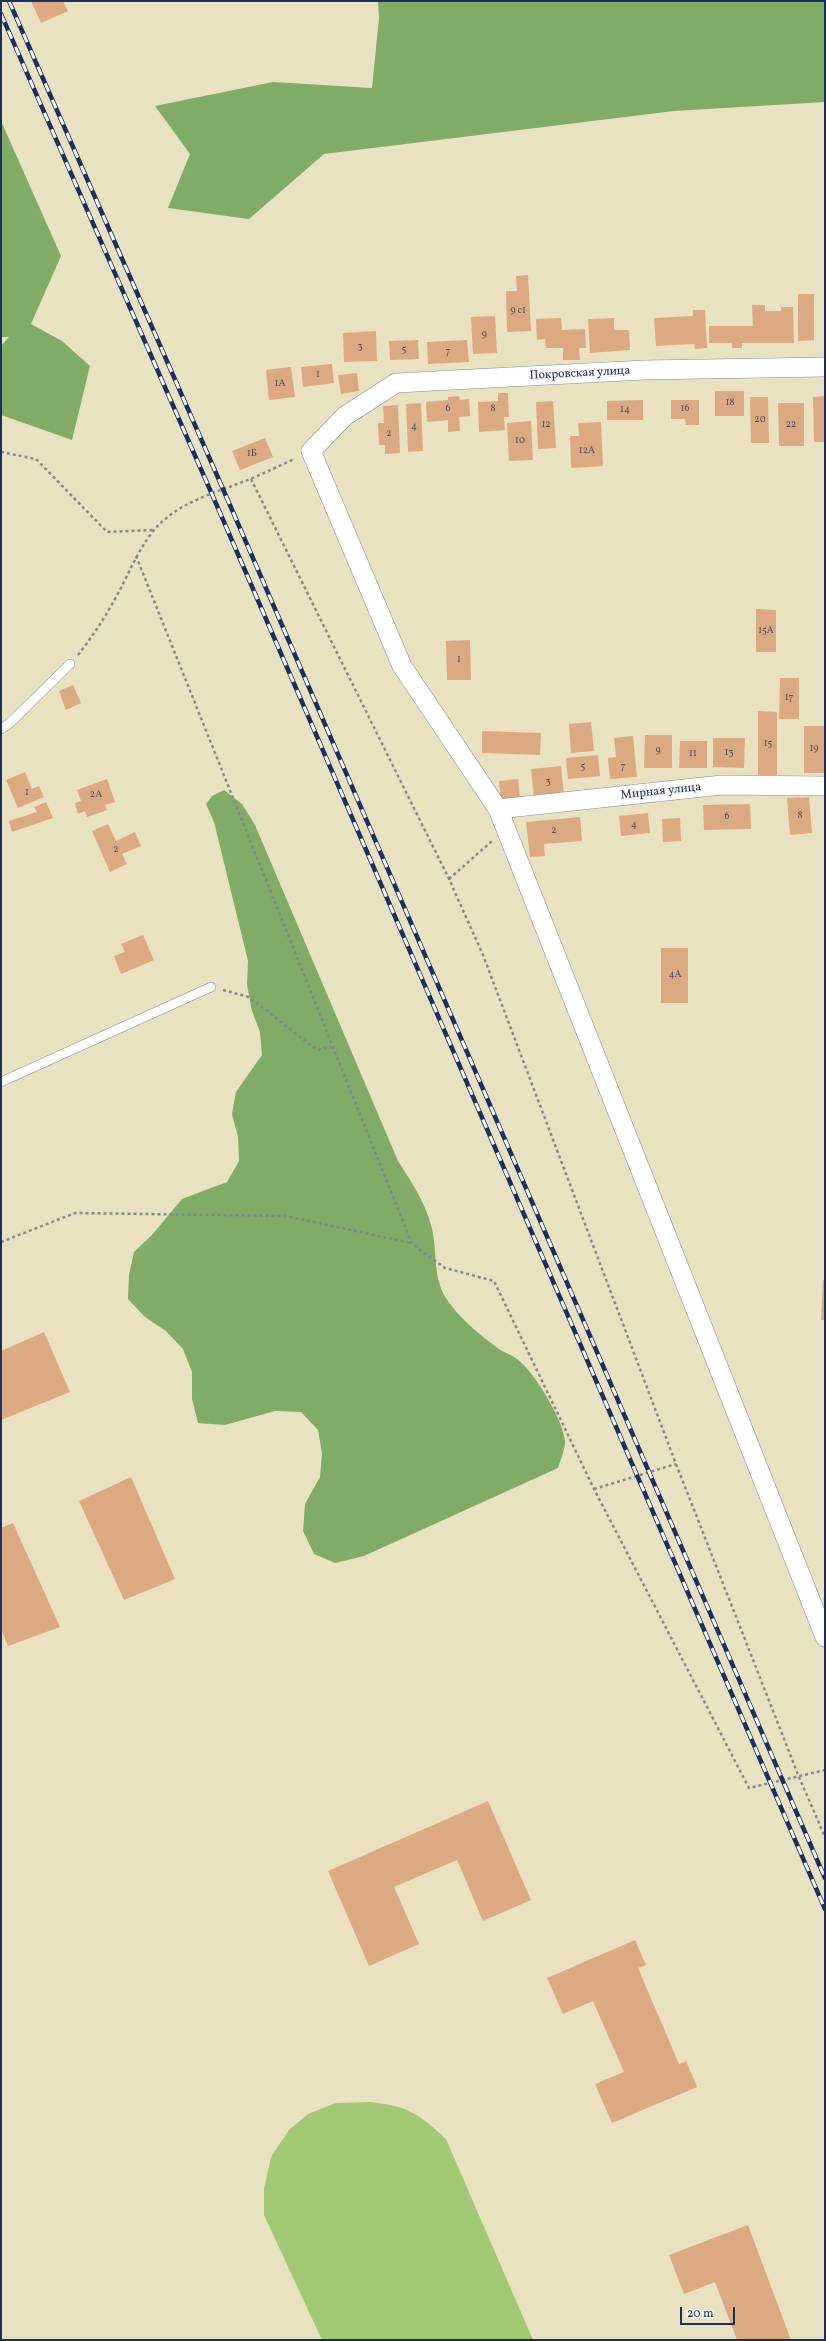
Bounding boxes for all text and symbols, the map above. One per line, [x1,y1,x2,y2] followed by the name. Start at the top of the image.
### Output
[510,305,526,317] house number: 9 с1
[481,329,487,341] house number: 9
[357,341,363,353] house number: 3
[402,344,406,356] house number: 5
[446,346,450,358] house number: 7
[529,364,631,384] street label: Покровская улица
[316,369,320,381] house number: 1
[275,378,285,390] house number: 1А
[726,397,734,409] house number: 18
[445,403,451,415] house number: 6
[490,403,496,415] house number: 8
[681,403,689,415] house number: 16
[620,404,630,416] house number: 14
[754,414,766,426] house number: 20
[541,419,551,431] house number: 12
[786,419,796,431] house number: 22
[411,421,417,433] house number: 4
[386,428,392,440] house number: 2
[515,435,525,447] house number: 10
[579,445,595,457] house number: 12А
[247,448,257,460] house number: 1Б
[758,625,774,637] house number: 15А
[457,654,461,666] house number: 1
[785,692,793,704] house number: 17
[764,738,772,750] house number: 15
[809,743,819,755] house number: 19
[655,745,661,757] house number: 9
[724,747,734,759] house number: 13
[689,748,697,760] house number: 11
[581,761,585,773] house number: 5
[621,761,625,773] house number: 7
[545,776,551,788] house number: 3
[620,781,702,803] street label: Мирная улица
[25,787,29,799] house number: 1
[90,789,102,801] house number: 2А
[797,810,803,822] house number: 8
[724,811,730,823] house number: 6
[631,819,637,831] house number: 4
[551,825,557,837] house number: 2
[113,844,119,856] house number: 2
[668,969,682,981] house number: 4А
[682,2299,737,2325] scale bar
[687,2306,714,2322] text: 20 m

